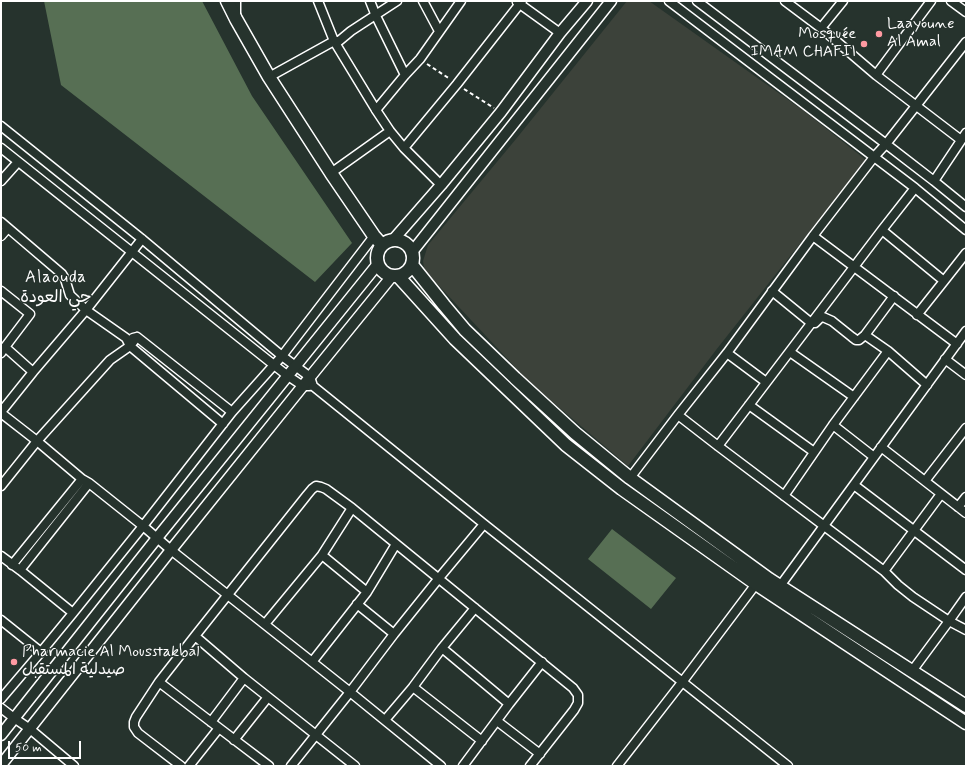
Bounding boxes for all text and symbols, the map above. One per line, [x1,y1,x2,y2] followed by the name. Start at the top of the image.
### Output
[887,15,955,53] place label: Laayoune Al Amal
[751,25,856,63] place label: Mosquée IMAM CHAFII
[874,29,884,39] marker: Laayoune Al Amal
[859,39,869,49] marker: Mosquée IMAM CHAFII
[21,268,91,308] district label: Alaouda حي العودة
[22,643,200,681] place label: Pharmacie Al Mousstakbal صيدلية المستقبل
[9,657,19,667] marker: Pharmacie Al Mousstakbal صيدلية المستقبل
[10,733,83,759] scale bar
[15,740,42,756] text: 50 m

